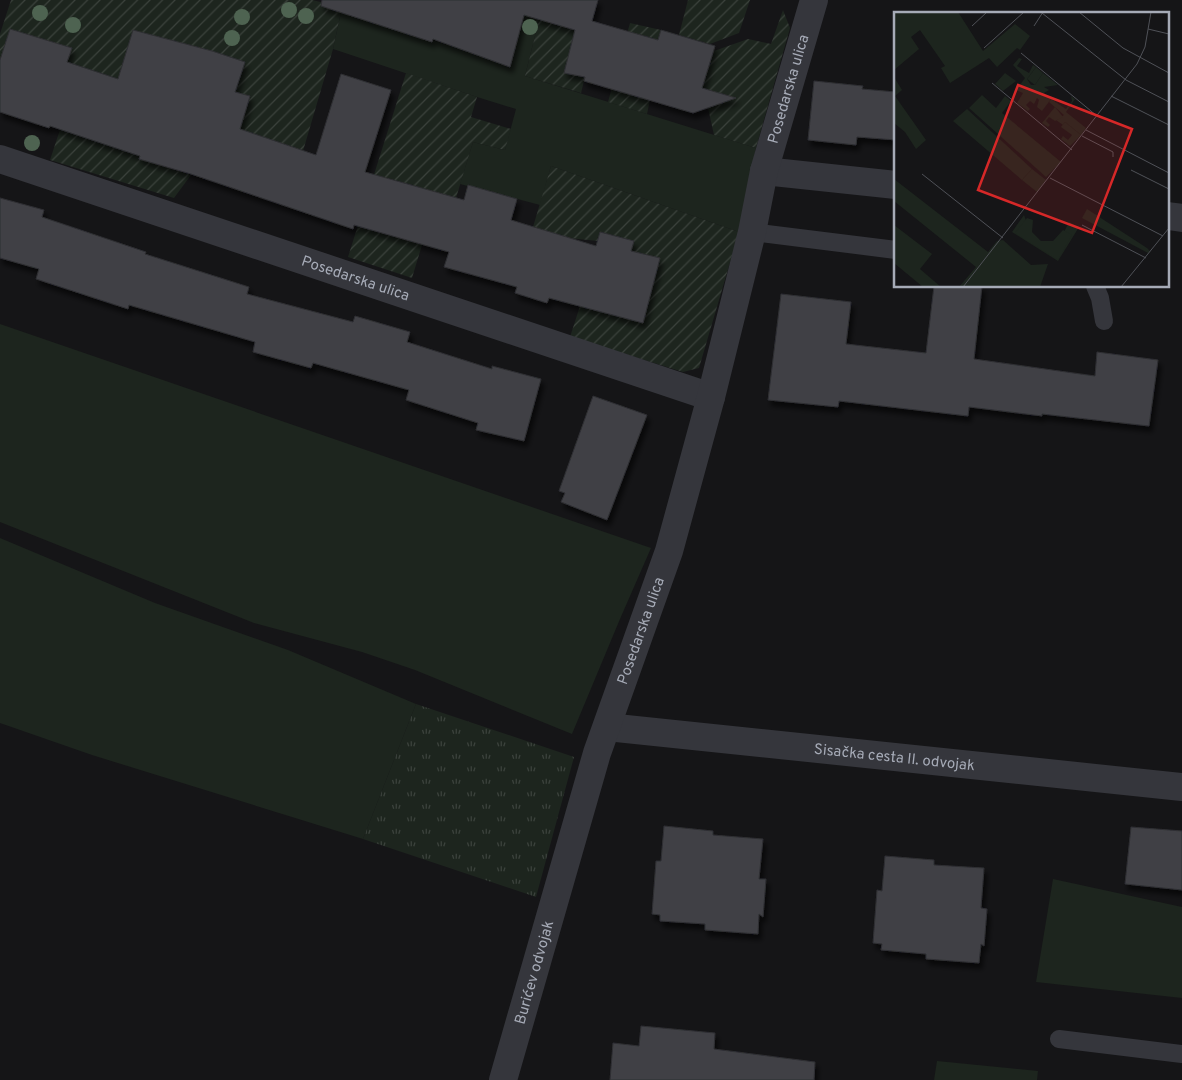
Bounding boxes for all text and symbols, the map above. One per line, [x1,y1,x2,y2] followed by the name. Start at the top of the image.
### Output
[894,12,1170,288] inset map
[765,33,814,146] street label: Posedarska ulica
[299,253,412,306] street label: Posedarska ulica
[614,575,670,688] street label: Posedarska ulica
[813,741,976,776] street label: Sisačka cesta II. odvojak
[511,919,559,1027] street label: Burićev odvojak

